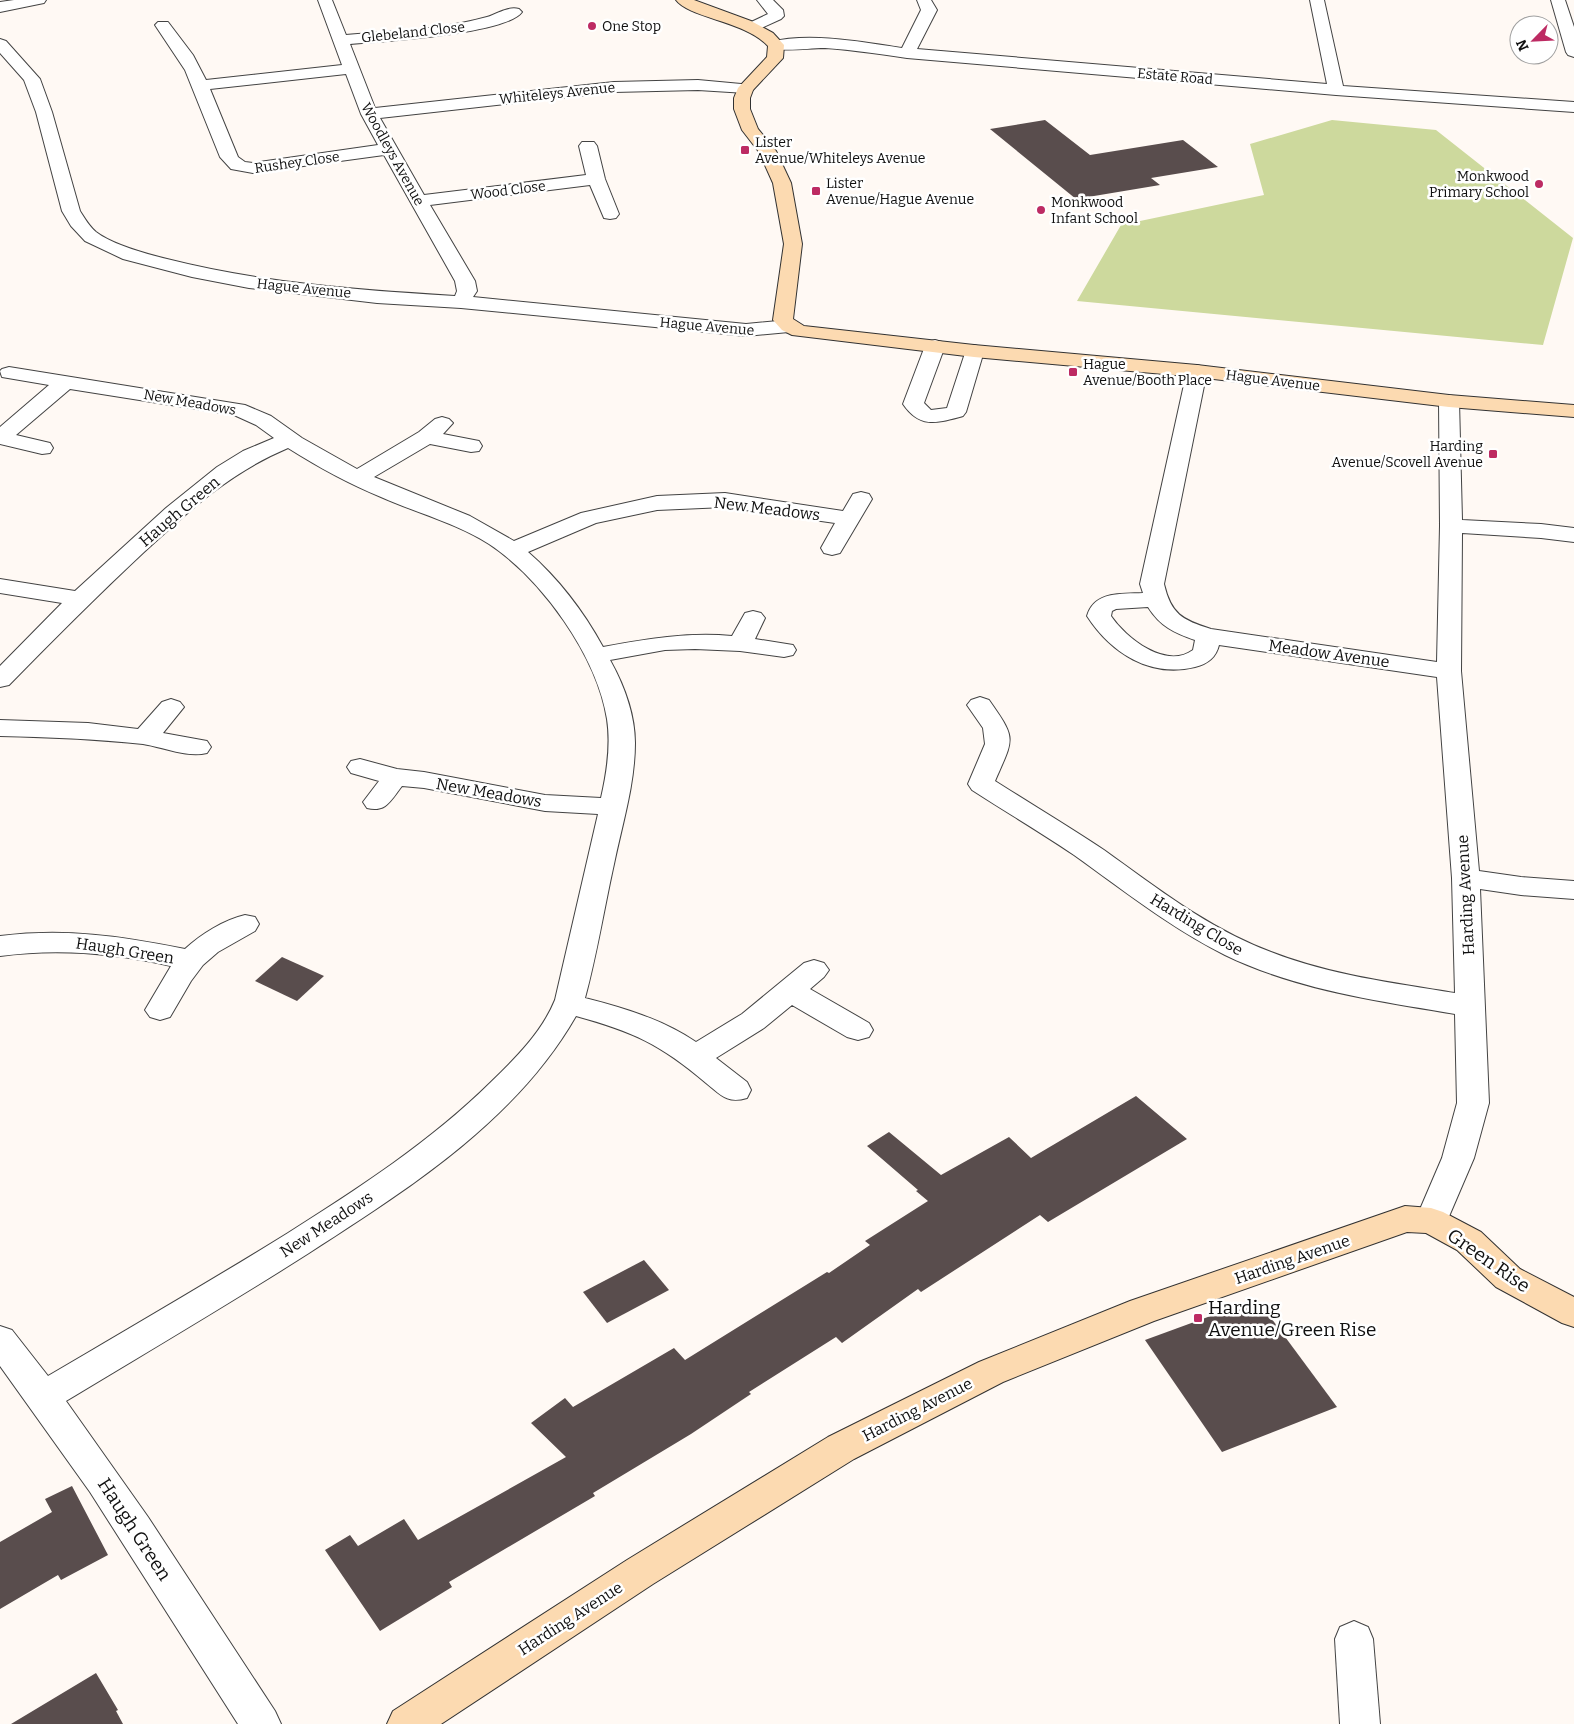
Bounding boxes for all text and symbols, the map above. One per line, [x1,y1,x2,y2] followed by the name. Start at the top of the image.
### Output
[1509,15,1559,65] north arrow
[602,18,661,35] place label: One Stop
[360,19,466,46] street label: Glebeland Close
[586,20,598,32] marker: One Stop
[1513,37,1533,53] text: N
[1136,65,1214,88] street label: Estate Road
[498,79,616,108] street label: Whiteleys Avenue
[357,100,428,209] street label: Woodleys Avenue
[755,134,926,167] place label: Lister Avenue/Whiteleys Avenue
[739,144,751,156] marker: Lister Avenue/Whiteleys Avenue
[253,148,341,177] street label: Rushey Close
[1429,168,1529,201] place label: Monkwood Primary School
[826,175,974,208] place label: Lister Avenue/Hague Avenue
[470,177,547,204] street label: Wood Close
[1533,178,1545,190] marker: Monkwood Primary School
[810,185,822,197] marker: Lister Avenue/Hague Avenue
[1051,194,1138,227] place label: Monkwood Infant School
[1035,204,1047,216] marker: Monkwood Infant School
[256,275,352,302] street label: Hague Avenue
[659,314,755,339] street label: Hague Avenue
[1083,356,1212,389] place label: Hague Avenue/Booth Place
[1067,366,1079,378] marker: Hague Avenue/Booth Place
[1225,366,1321,395] street label: Hague Avenue
[142,386,237,419] street label: New Meadows
[1332,438,1483,471] place label: Harding Avenue/Scovell Avenue
[1487,448,1499,460] marker: Harding Avenue/Scovell Avenue
[135,472,223,551] street label: Haugh Green
[713,493,821,524] street label: New Meadows
[1267,636,1391,671] street label: Meadow Avenue
[435,774,543,811] street label: New Meadows
[1453,834,1478,956] street label: Harding Avenue
[1147,889,1246,959] street label: Harding Close
[74,933,175,968] street label: Haugh Green
[276,1187,376,1261] street label: New Meadows
[1443,1223,1535,1297] street label: Green Rise
[1232,1231,1352,1288] street label: Harding Avenue
[1208,1296,1376,1341] place label: Harding Avenue/Green Rise
[1192,1312,1204,1324] marker: Harding Avenue/Green Rise
[859,1374,975,1445] street label: Harding Avenue
[93,1474,176,1585] street label: Haugh Green
[514,1578,626,1659] street label: Harding Avenue

